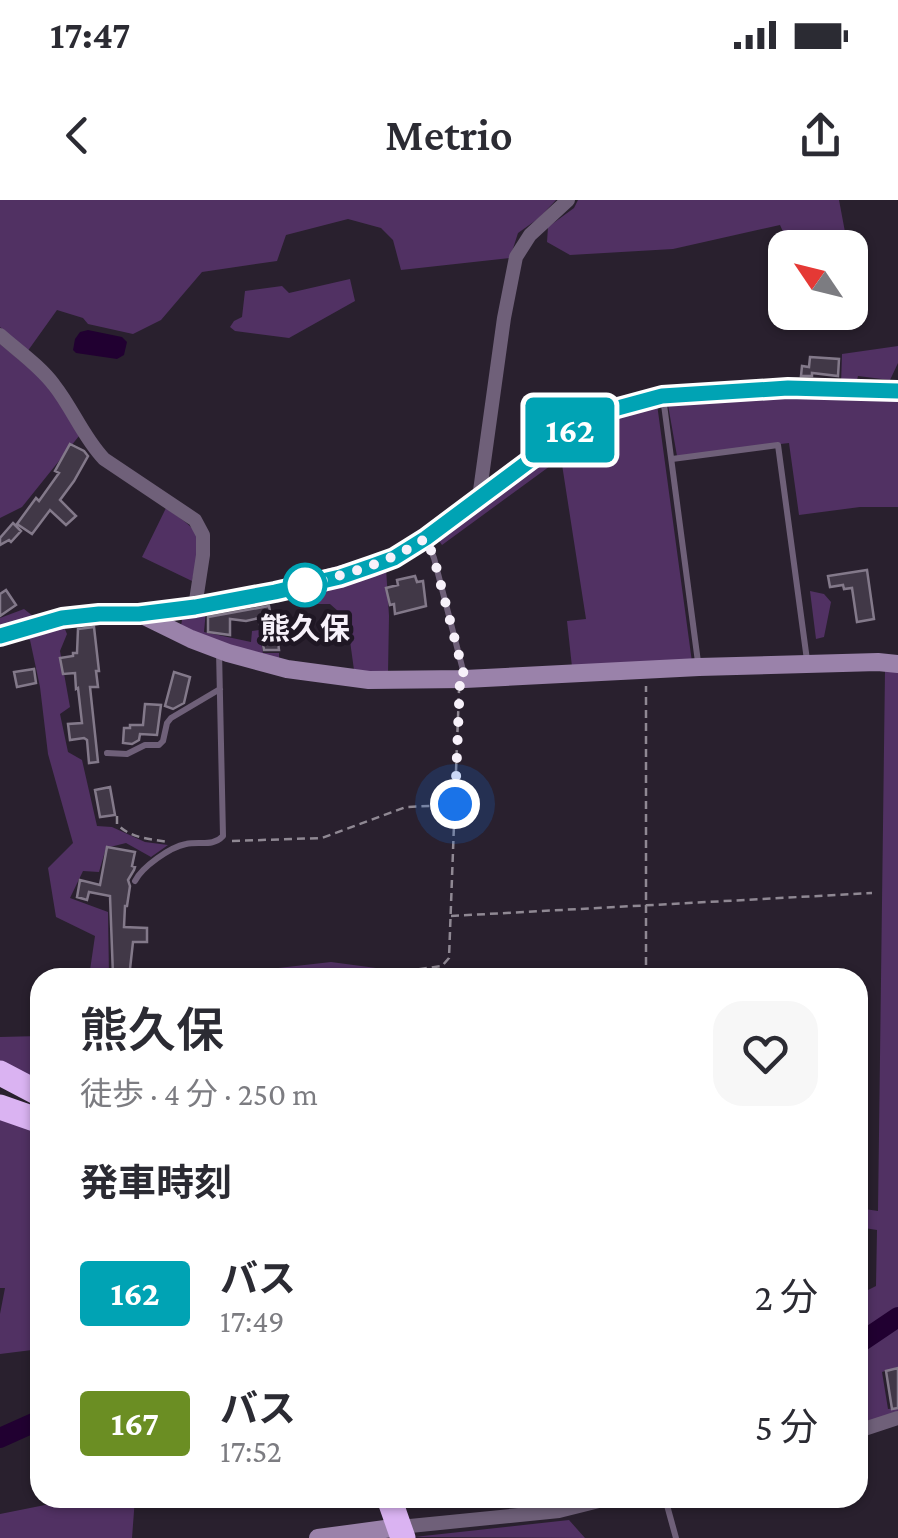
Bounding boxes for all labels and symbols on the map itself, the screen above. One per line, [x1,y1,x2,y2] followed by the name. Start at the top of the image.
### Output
[768,230,868,330] north arrow
[512,398,628,462] line badge: 162
[284,564,326,606] marker: 熊久保
[260,612,350,645] place label: 熊久保
[430,779,480,829] your location

